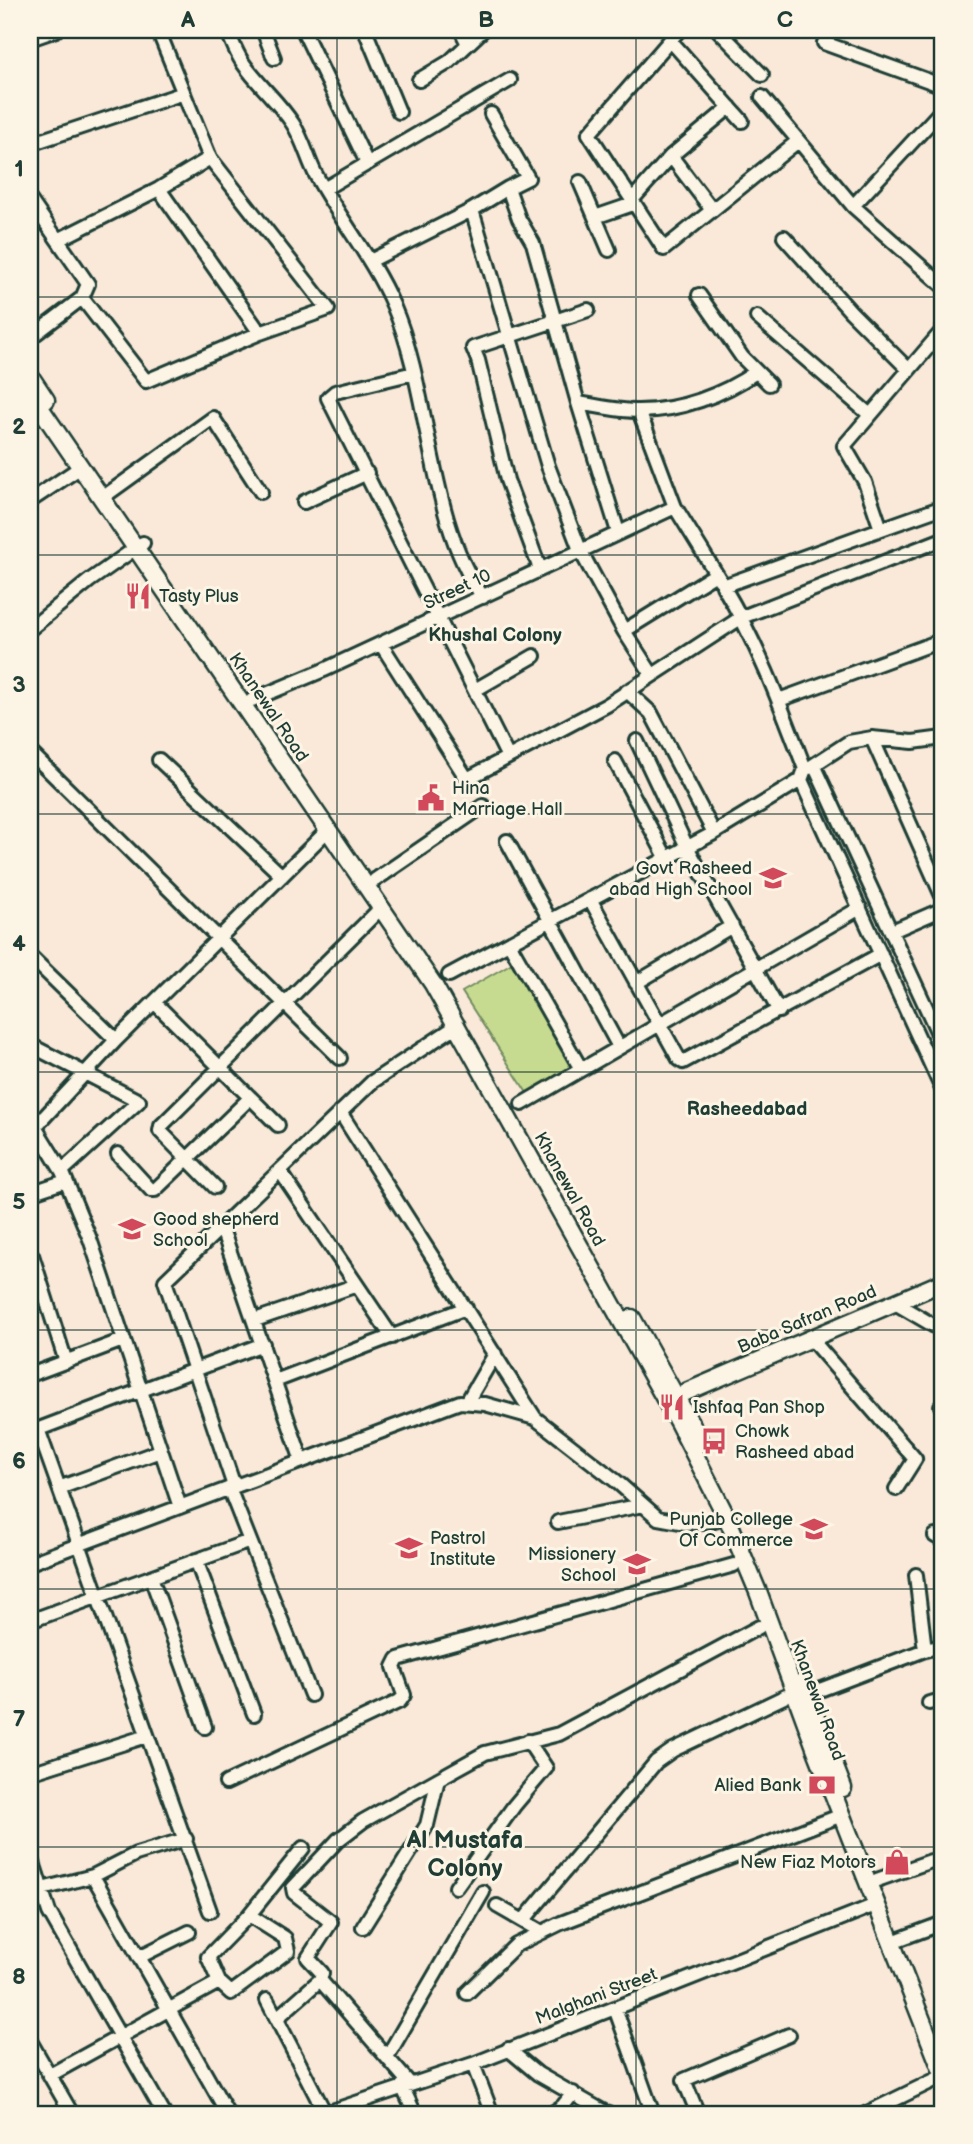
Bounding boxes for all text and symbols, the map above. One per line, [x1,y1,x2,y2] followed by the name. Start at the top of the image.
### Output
[180,6,196,34] text: A
[478,6,494,34] text: B
[777,6,793,34] text: C
[14,155,24,183] text: 1
[12,413,26,441] text: 2
[420,565,494,614] street label: Street 10
[123,581,153,611] restaurant icon: Tasty Plus
[159,586,239,607] place label: Tasty Plus
[428,624,562,647] district label: Khushal Colony
[224,649,313,766] street label: Khanewal Road
[12,671,26,699] text: 3
[452,778,562,820] place label: Hina Marriage Hall
[416,783,446,813] public building icon: Hina Marriage Hall
[609,858,752,900] place label: Govt Rasheed abad High School
[758,863,788,893] school or university icon: Govt Rasheed abad High School
[12,930,26,958] text: 4
[687,1098,807,1121] district label: Rasheedabad
[530,1129,610,1250] street label: Khanewal Road
[12,1188,26,1216] text: 5
[153,1209,279,1251] place label: Good shepherd School
[117,1214,147,1244] school or university icon: Good shepherd School
[735,1281,880,1358] street label: Baba Safran Road
[657,1392,687,1422] restaurant icon: Ishfaq Pan Shop
[693,1397,825,1418] place label: Ishfaq Pan Shop
[735,1421,854,1463] place label: Chowk Rasheed abad
[699,1426,729,1456] bus stop icon: Chowk Rasheed abad
[12,1447,26,1475] text: 6
[669,1509,793,1551] place label: Punjab College Of Commerce
[799,1514,829,1544] school or university icon: Punjab College Of Commerce
[430,1528,496,1570] place label: Pastrol Institute
[394,1533,424,1563] school or university icon: Pastrol Institute
[528,1544,617,1586] place label: Missionery School
[622,1549,652,1579] school or university icon: Missionery School
[786,1637,849,1763] street label: Khanewal Road
[13,1705,26,1733] text: 7
[807,1770,837,1800] bank icon: Alied Bank
[714,1775,801,1796] place label: Alied Bank
[406,1826,523,1883] district label: Al Mustafa Colony
[882,1847,912,1877] shop icon: New Fiaz Motors
[740,1852,876,1873] place label: New Fiaz Motors
[12,1963,26,1991] text: 8
[532,1963,660,2029] street label: Malghani Street

